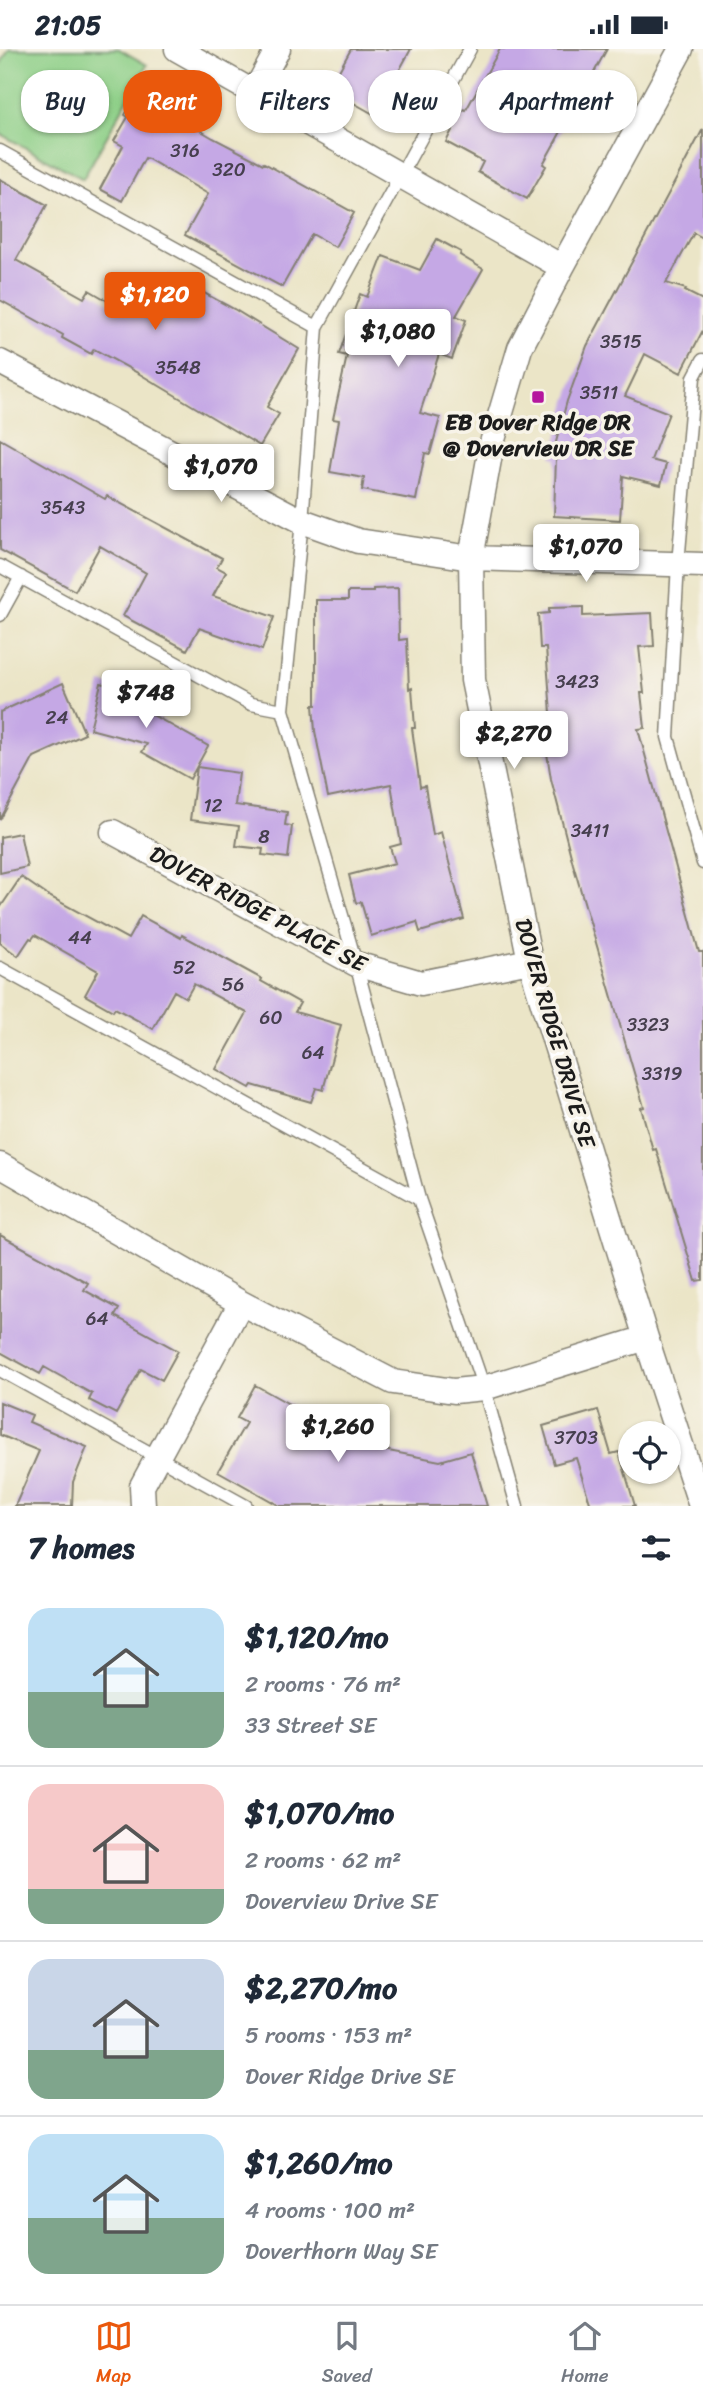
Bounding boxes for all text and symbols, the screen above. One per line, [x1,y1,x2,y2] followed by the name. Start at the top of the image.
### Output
[35,2,101,48] text: 21:05
[21,70,109,133] chip: Buy
[123,70,222,133] chip: Rent
[236,70,354,133] chip: Filters
[368,70,462,133] chip: New
[476,70,637,133] chip: Apartment
[170,134,200,167] house number: 316
[212,153,246,186] house number: 320
[98,273,212,332] pin: $1,120
[120,274,190,315] text: $1,120
[341,309,455,369] pin: $1,080
[361,311,435,352] text: $1,080
[600,325,642,358] house number: 3515
[155,351,201,384] house number: 3548
[580,376,618,409] house number: 3511
[530,389,546,405] marker: EB Dover Ridge DR @ Doverview DR SE
[443,402,635,469] place label: EB Dover Ridge DR @ Doverview DR SE
[164,445,278,504] pin: $1,070
[184,446,258,487] text: $1,070
[41,491,86,524] house number: 3543
[529,525,643,584] pin: $1,070
[549,526,623,567] text: $1,070
[555,665,599,698] house number: 3423
[105,671,187,730] pin: $748
[118,672,174,713] text: $748
[46,701,69,734] house number: 24
[457,711,571,771] pin: $2,270
[476,713,552,754] text: $2,270
[203,789,223,822] house number: 12
[571,814,609,847] house number: 3411
[258,820,270,853] house number: 8
[142,834,375,984] street label: DOVER RIDGE PLACE SE
[503,913,608,1154] street label: DOVER RIDGE DRIVE SE
[68,921,92,954] house number: 44
[173,951,195,984] house number: 52
[222,968,244,1001] house number: 56
[260,1001,282,1034] house number: 60
[627,1008,670,1041] house number: 3323
[302,1036,324,1069] house number: 64
[642,1057,682,1090] house number: 3319
[86,1302,108,1335] house number: 64
[281,1405,395,1464] pin: $1,260
[302,1406,374,1447] text: $1,260
[554,1421,598,1454] house number: 3703
[618,1421,681,1484] map controls
[618,1421,681,1484] button: locate
[28,1521,135,1575] text: 7 homes
[637,1529,675,1567] icon: filters
[245,1610,388,1664] text: $1,120/mo
[84,1636,168,1720] icon: home
[245,1664,401,1705] text: 2 rooms · 76 m²
[245,1705,376,1746] text: 33 Street SE
[245,1786,394,1840] text: $1,070/mo
[84,1812,168,1896] icon: home
[245,1840,401,1881] text: 2 rooms · 62 m²
[245,1881,438,1922] text: Doverview Drive SE
[245,1961,397,2015] text: $2,270/mo
[84,1987,168,2071] icon: home
[245,2015,412,2056] text: 5 rooms · 153 m²
[245,2056,455,2097] text: Dover Ridge Drive SE
[245,2136,393,2190] text: $1,260/mo
[84,2162,168,2246] icon: home
[245,2190,415,2231] text: 4 rooms · 100 m²
[245,2231,437,2272] text: Doverthorn Way SE
[95,2317,133,2392] tab: Map
[322,2317,372,2392] tab: Saved
[561,2317,608,2392] tab: Home

